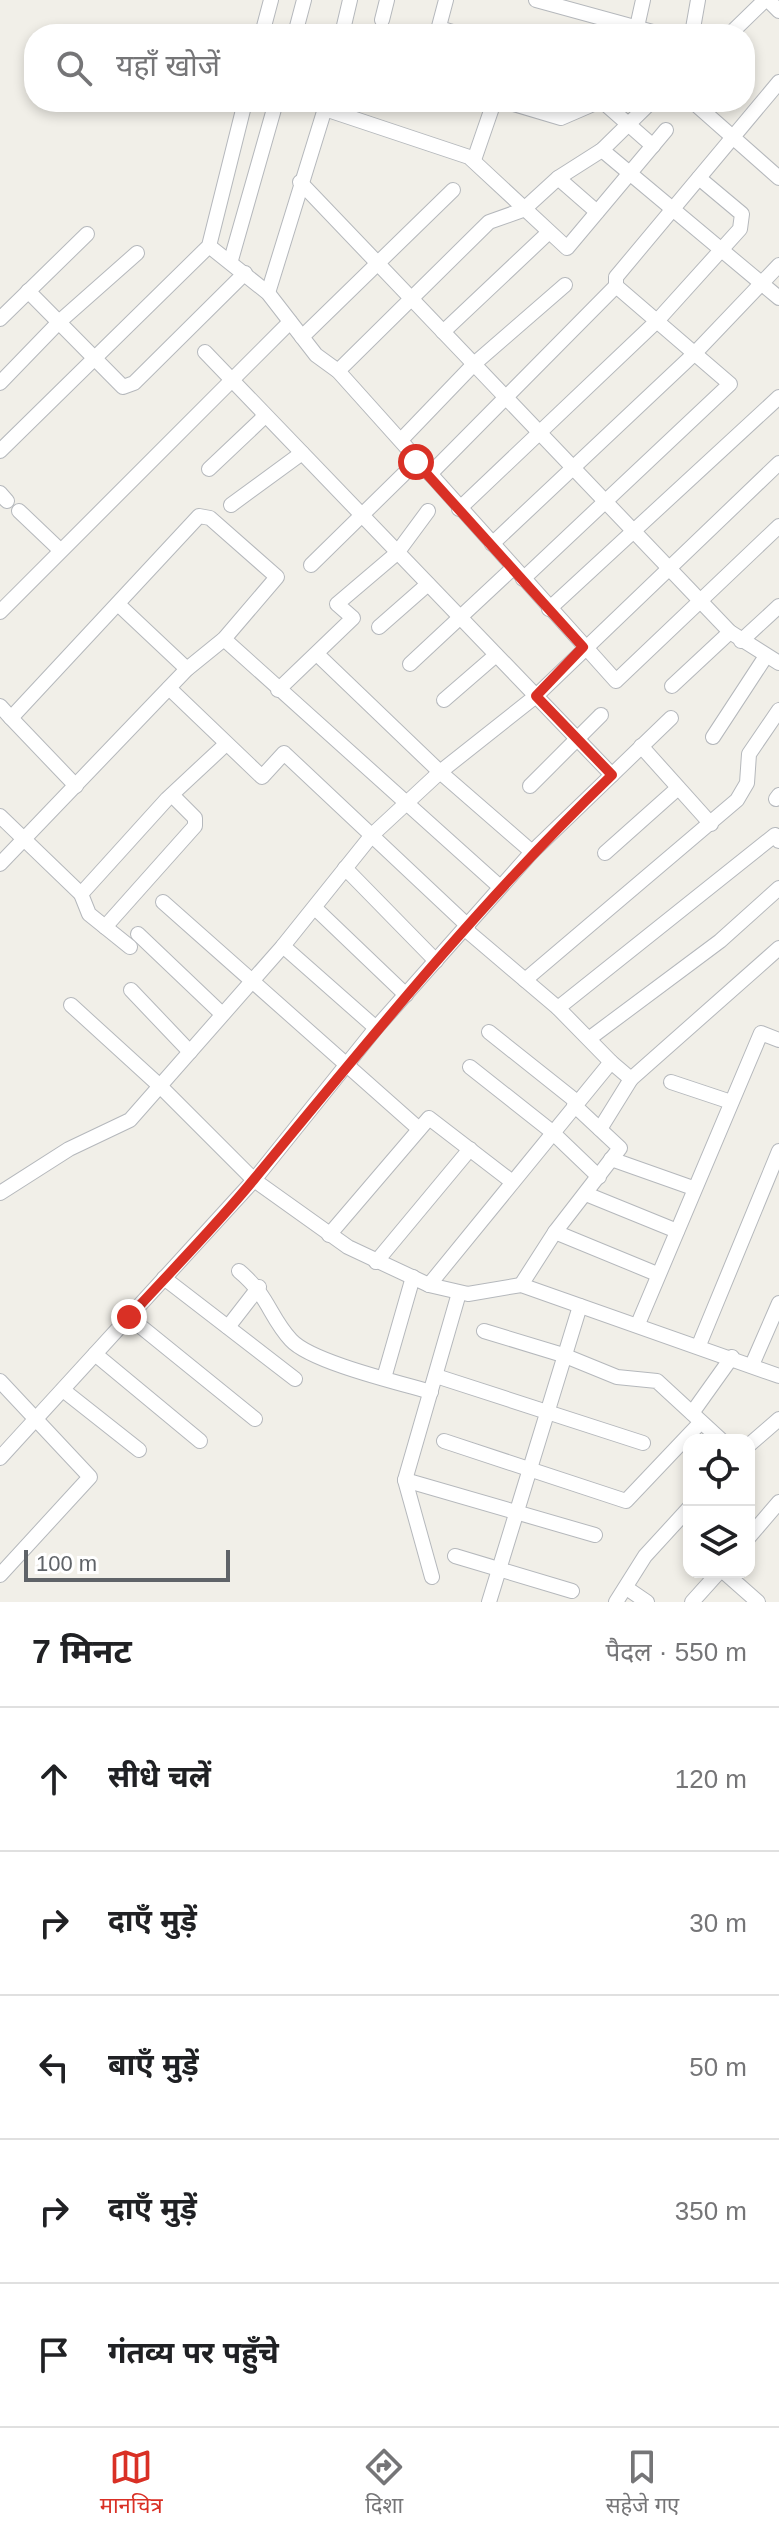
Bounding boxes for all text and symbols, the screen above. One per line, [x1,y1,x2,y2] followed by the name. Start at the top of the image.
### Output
[24,24,755,112] search box
[52,46,96,90] icon: search
[116,49,220,82] text: यहाँ खोजें
[398,444,434,480] route start
[111,1299,147,1335] route end
[683,1434,755,1578] map controls
[683,1434,755,1506] button: locate
[683,1506,755,1578] button: layers
[24,1546,230,1582] scale bar
[36,1551,97,1576] text: 100 m
[32,1632,132,1670] text: 7 मिनट
[605,1637,747,1667] text: पैदल · 550 m
[32,1757,76,1801] icon: ahead
[108,1760,211,1793] text: सीधे चलें
[675,1764,747,1794] text: 120 m
[32,1901,76,1945] icon: right
[108,1904,197,1937] text: दाएँ मुड़ें
[689,1908,747,1938] text: 30 m
[32,2045,76,2089] icon: left
[108,2048,199,2081] text: बाएँ मुड़ें
[689,2052,747,2082] text: 50 m
[32,2189,76,2233] icon: right
[108,2192,197,2225] text: दाएँ मुड़ें
[675,2196,747,2226] text: 350 m
[32,2333,76,2377] icon: arrive
[108,2336,279,2369] text: गंतव्य पर पहुँचे
[100,2445,163,2522] tab: मानचित्र
[362,2445,406,2522] tab: दिशा
[606,2445,679,2522] tab: सहेजे गए

